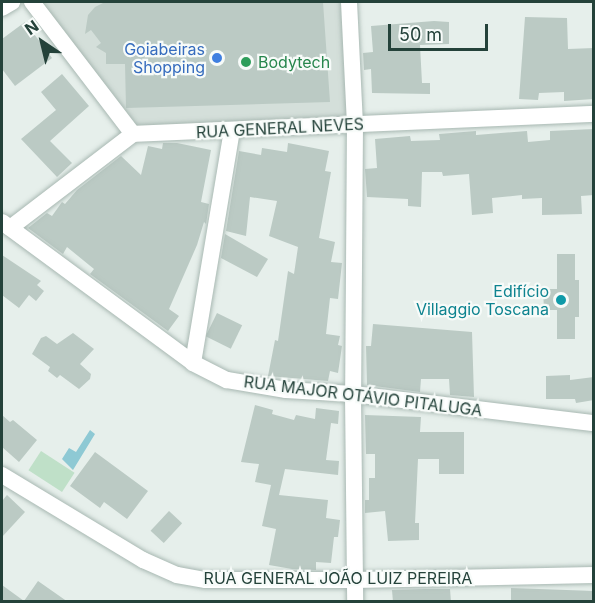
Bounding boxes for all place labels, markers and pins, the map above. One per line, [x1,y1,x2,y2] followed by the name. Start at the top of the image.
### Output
[124,39,205,77] place label: Goiabeiras Shopping
[210,51,224,65] marker: Goiabeiras Shopping
[258,52,330,72] place label: Bodytech
[239,55,253,69] marker: Bodytech
[416,281,549,319] place label: Edifício Villaggio Toscana
[554,293,568,307] marker: Edifício Villaggio Toscana

